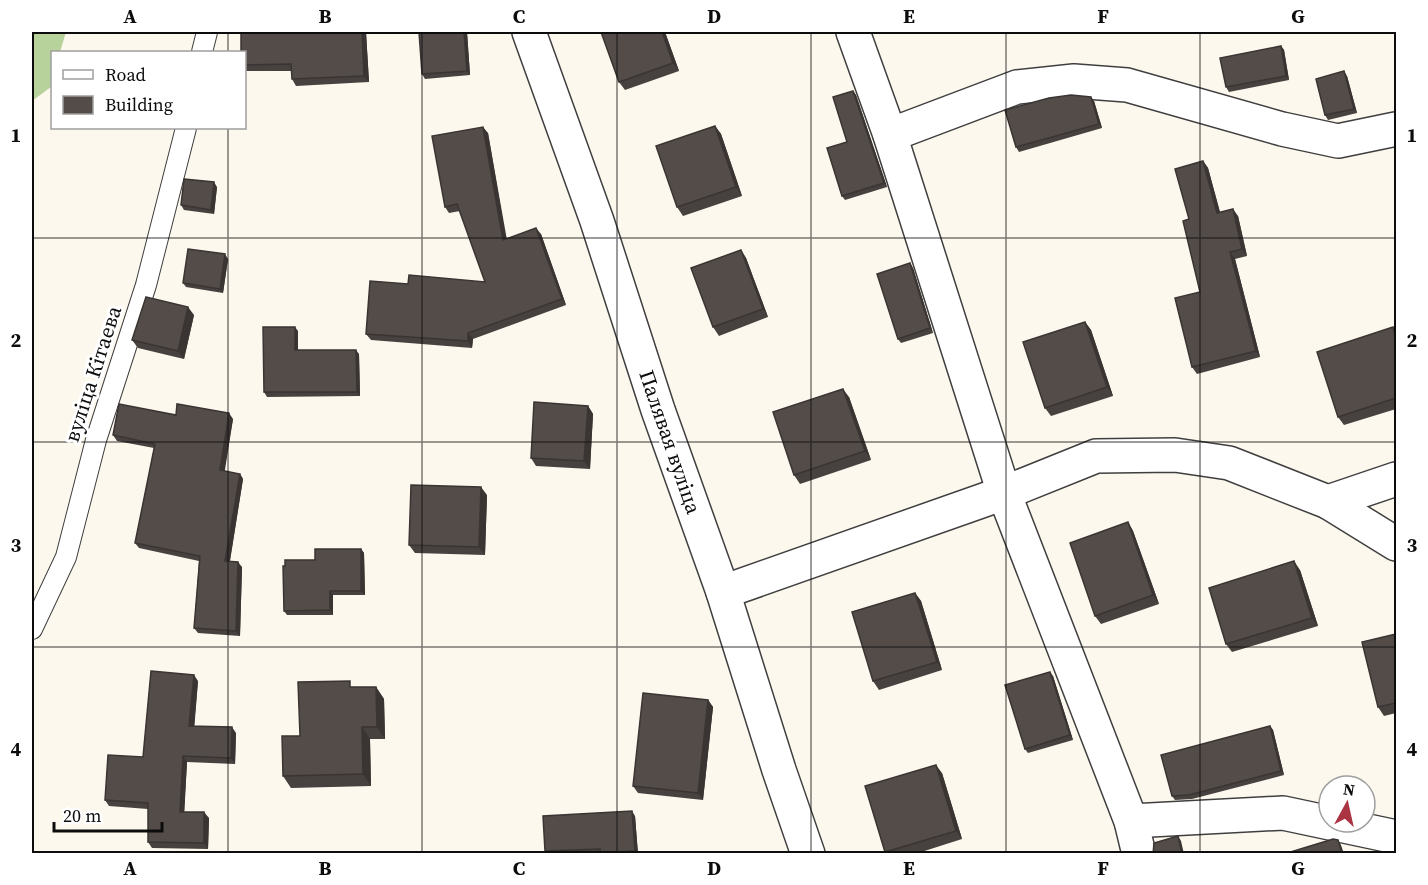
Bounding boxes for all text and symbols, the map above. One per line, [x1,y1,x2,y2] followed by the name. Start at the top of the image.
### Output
[123,2,137,30] text: A
[318,2,332,30] text: B
[513,2,525,30] text: C
[707,2,721,30] text: D
[903,2,915,30] text: E
[1097,2,1109,30] text: F
[1291,2,1305,30] text: G
[51,51,246,129] legend
[105,62,146,87] text: Road
[105,92,173,117] text: Building
[11,121,21,149] text: 1
[1407,121,1417,149] text: 1
[57,302,128,446] street label: вуліца Кітаева
[11,326,22,354] text: 2
[1407,326,1418,354] text: 2
[632,366,709,518] street label: Палявая вуліца
[11,531,22,559] text: 3
[1407,531,1418,559] text: 3
[11,735,22,763] text: 4
[1407,735,1418,763] text: 4
[1317,774,1377,834] north arrow
[1342,777,1357,801] text: N
[54,795,162,833] scale bar
[63,803,101,828] text: 20 m
[123,854,137,882] text: A
[318,854,332,882] text: B
[513,854,525,882] text: C
[707,854,721,882] text: D
[903,854,915,882] text: E
[1097,854,1109,882] text: F
[1291,854,1305,882] text: G

